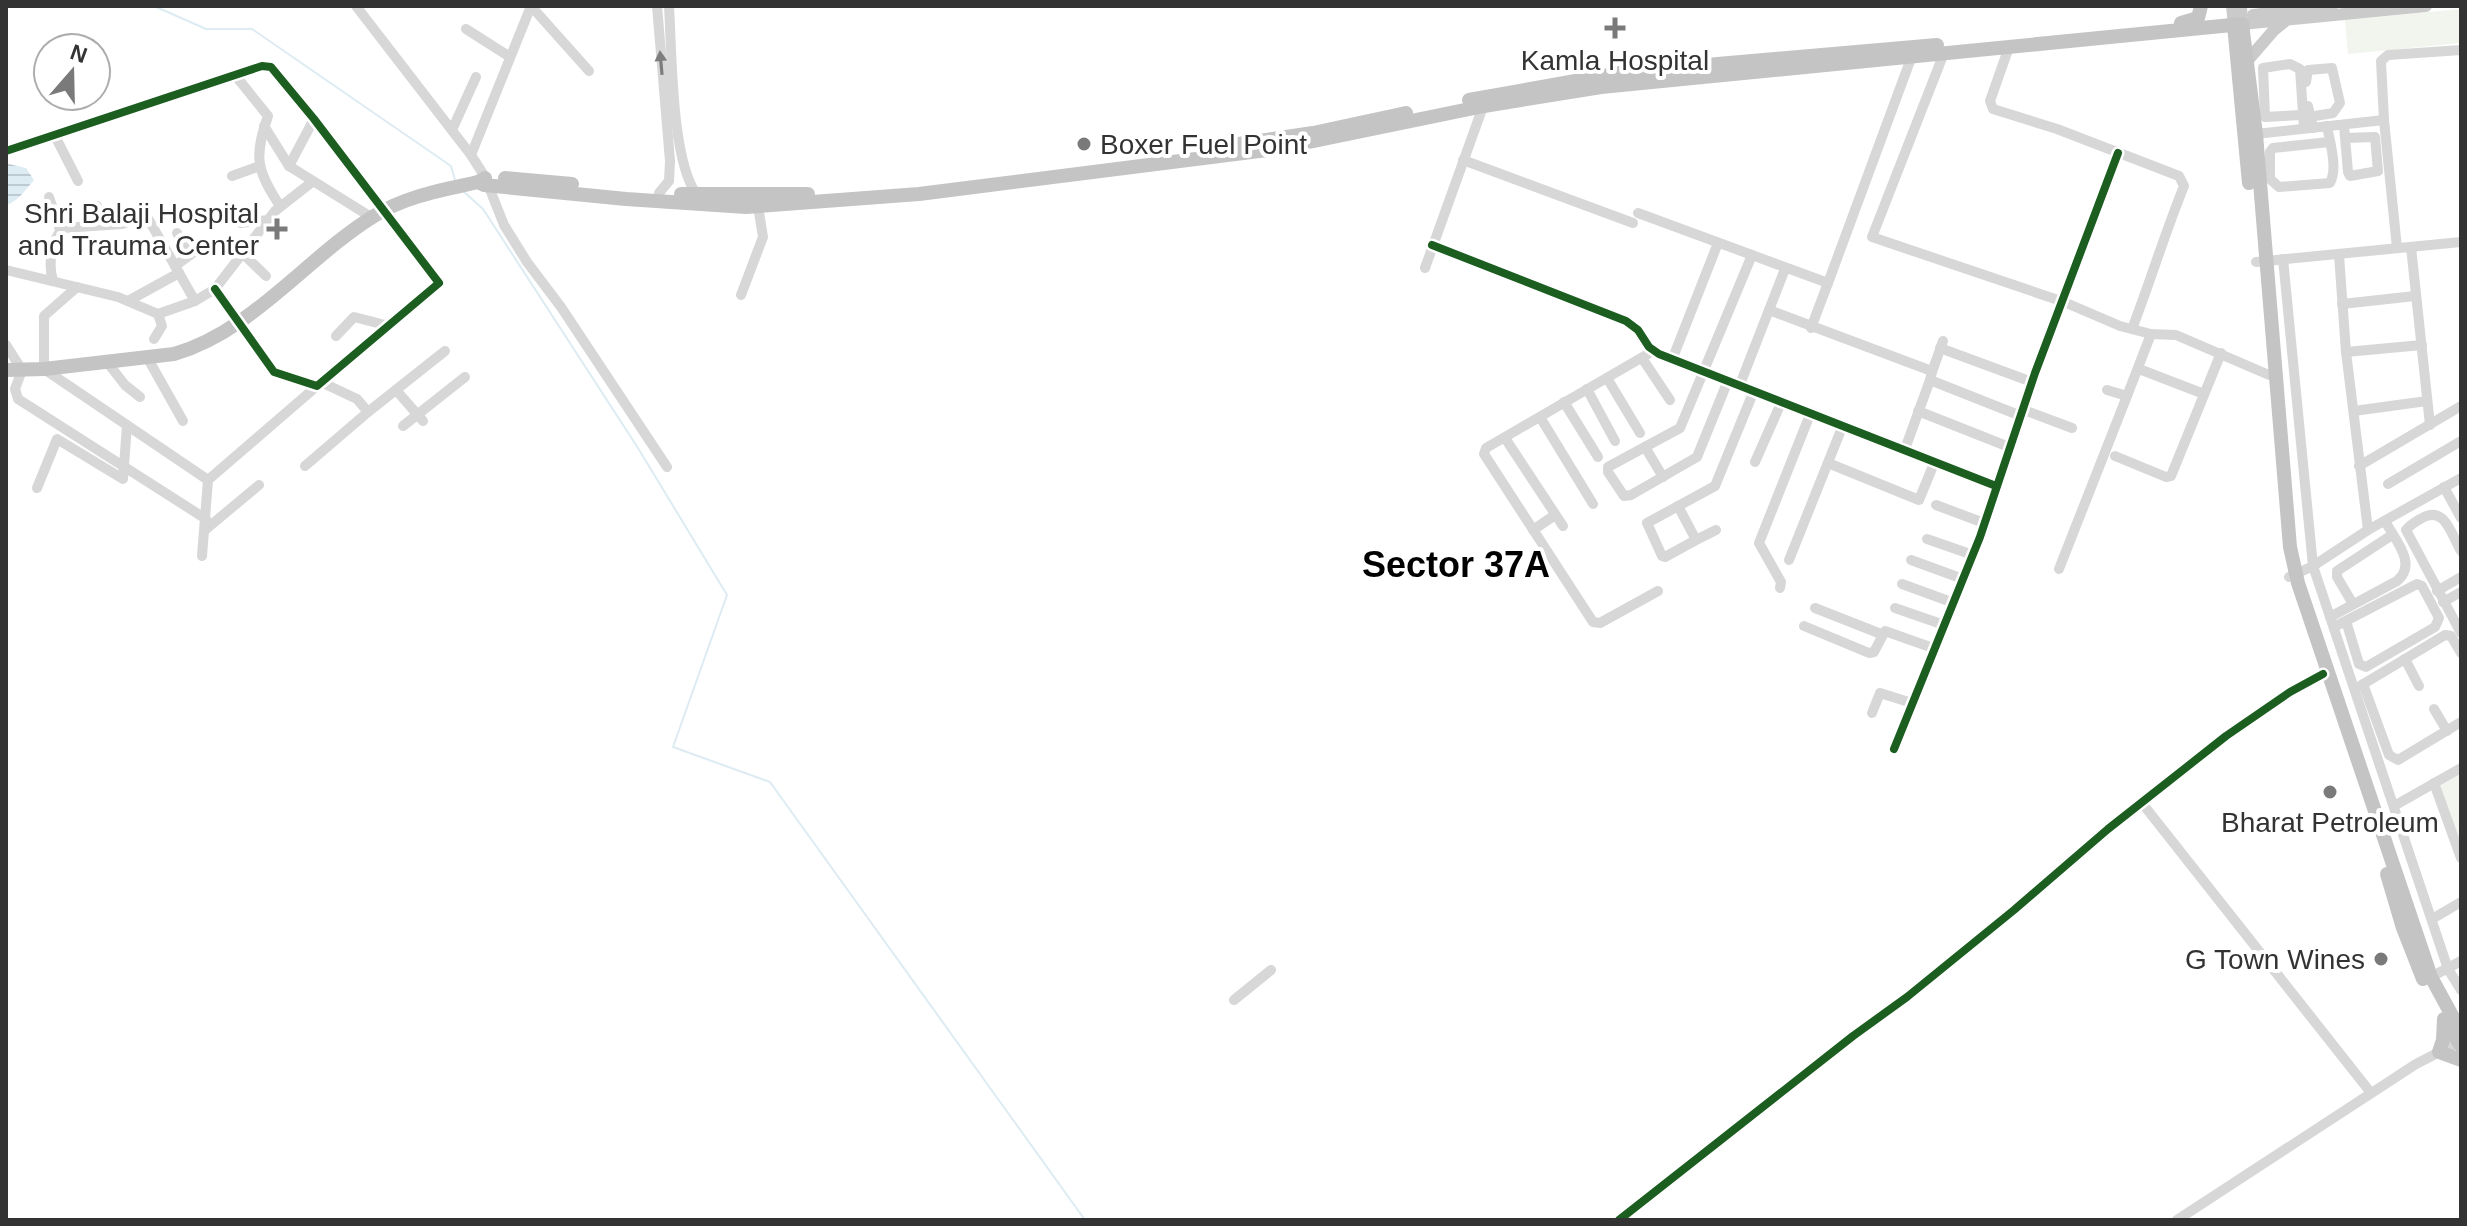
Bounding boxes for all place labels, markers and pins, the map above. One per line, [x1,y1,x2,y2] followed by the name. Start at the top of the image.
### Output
[1604,17,1626,39] marker: Kamla Hospital
[1521,45,1709,76] place label: Kamla Hospital
[1100,129,1307,160] place label: Boxer Fuel Point
[1075,135,1093,153] marker: Boxer Fuel Point
[18,198,259,261] place label: Shri Balaji Hospital and Trauma Center
[266,218,288,240] marker: Shri Balaji Hospital and Trauma Center
[2321,783,2339,801] marker: Bharat Petroleum
[2221,807,2439,838] place label: Bharat Petroleum
[2185,944,2365,975] place label: G Town Wines
[2372,950,2390,968] marker: G Town Wines

